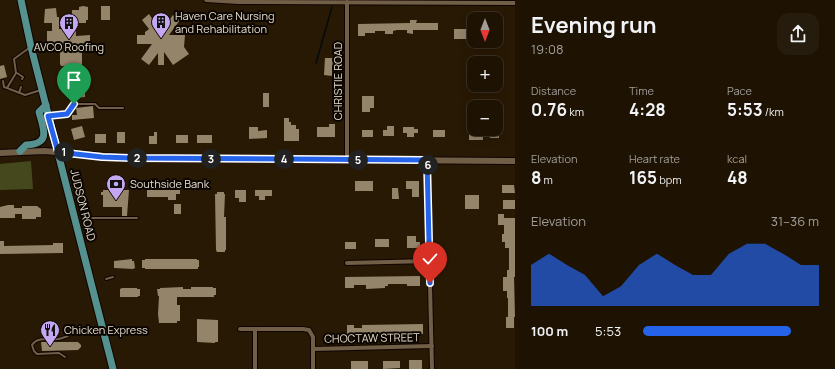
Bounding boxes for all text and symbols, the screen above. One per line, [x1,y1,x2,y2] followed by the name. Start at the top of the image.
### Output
[175,8,274,36] place label: Haven Care Nursing and Rehabilitation
[531,10,656,40] text: Evening run
[150,11,172,39] building icon: Haven Care Nursing and Rehabilitation
[58,12,80,40] building icon: AVCO Roofing
[467,12,503,48] north arrow
[467,12,503,136] map controls
[777,13,819,55] button: share
[34,39,104,54] place label: AVCO Roofing
[531,40,564,58] text: 19:08
[330,42,345,120] street label: CHRISTIE ROAD
[467,56,503,92] button: +
[57,63,91,104] pin
[63,69,85,91] icon: arrive
[531,83,576,98] text: Distance
[629,83,654,98] text: Time
[727,83,752,98] text: Pace
[531,98,567,121] text: 0.76
[629,98,666,121] text: 4:28
[727,98,763,121] text: 5:53
[467,100,503,136] button: −
[567,104,584,119] text: km
[763,104,784,119] text: /km
[54,142,74,162] pin: 1
[62,144,66,159] text: 1
[127,148,147,168] pin: 2
[201,149,221,169] pin: 3
[274,149,294,169] pin: 4
[134,150,140,165] text: 2
[348,150,368,170] pin: 5
[208,151,214,166] text: 3
[281,151,287,166] text: 4
[531,151,577,166] text: Elevation
[629,151,680,166] text: Heart rate
[727,151,747,166] text: kcal
[355,152,361,167] text: 5
[418,155,438,175] pin: 6
[425,157,431,172] text: 6
[531,166,541,189] text: 8
[629,166,657,189] text: 165
[727,166,748,189] text: 48
[67,167,100,242] street label: JUDSON ROAD
[541,172,553,187] text: m
[657,172,682,187] text: bpm
[105,173,127,201] bank icon: Southside Bank
[130,176,210,191] place label: Southside Bank
[531,212,586,230] text: Elevation
[771,212,819,230] text: 31–36 m
[413,242,447,283] pin
[419,248,441,270] icon: check
[39,319,61,347] restaurant icon: Chicken Express
[64,322,148,337] place label: Chicken Express
[531,322,568,340] text: 100 m
[595,322,621,340] text: 5:53
[324,329,420,346] street label: CHOCTAW STREET

